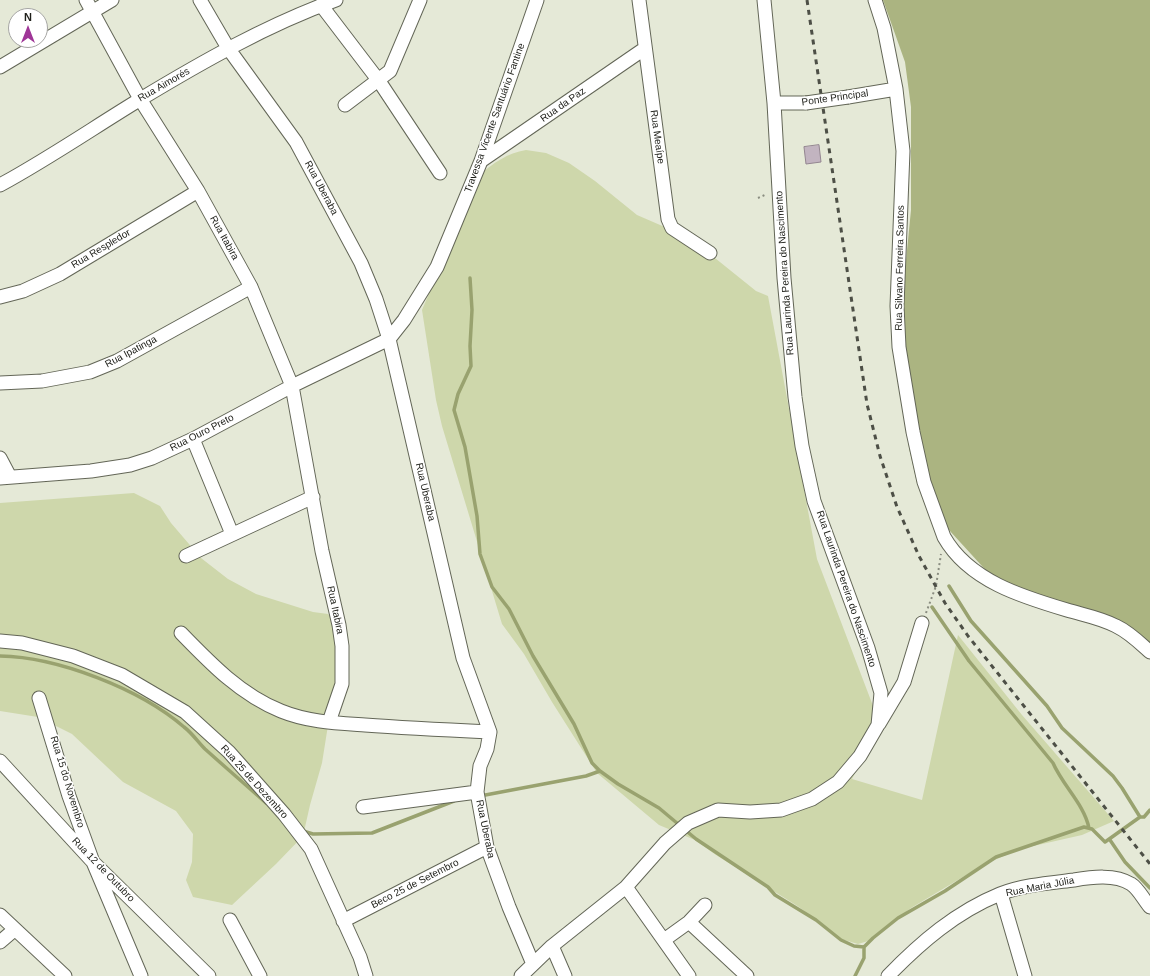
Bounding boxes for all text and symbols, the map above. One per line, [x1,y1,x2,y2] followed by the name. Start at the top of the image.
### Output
[8,8,48,48] north arrow
[24,11,32,23] text: N
[462,42,528,194] street label: Travessa Vicente Santuário Fantine
[136,65,192,105] street label: Rua Aimorés
[538,85,588,125] street label: Rua da Paz
[801,87,869,109] street label: Ponte Principal
[647,109,667,165] street label: Rua Meaípe
[302,159,340,217] street label: Rua Uberaba
[773,191,797,355] street label: Rua Laurinda Pereira do Nascimento
[893,205,907,331] street label: Rua Silvano Ferreira Santos
[207,214,241,262] street label: Rua Itabira
[69,227,133,271] street label: Rua Respledor
[103,333,159,371] street label: Rua Ipatinga
[168,412,236,454] street label: Rua Ouro Preto
[412,462,438,522] street label: Rua Uberaba
[814,509,878,669] street label: Rua Laurinda Pereira do Nascimento
[324,585,346,635] street label: Rua Itabira
[47,735,87,829] street label: Rua 15 do Novembro
[218,743,290,821] street label: Rua 25 de Dezembro
[473,799,497,859] street label: Rua Uberaba
[69,835,137,905] street label: Rua 12 de Outubro
[369,857,461,911] street label: Beco 25 de Setembro
[1005,874,1075,900] street label: Rua Maria Júlia

